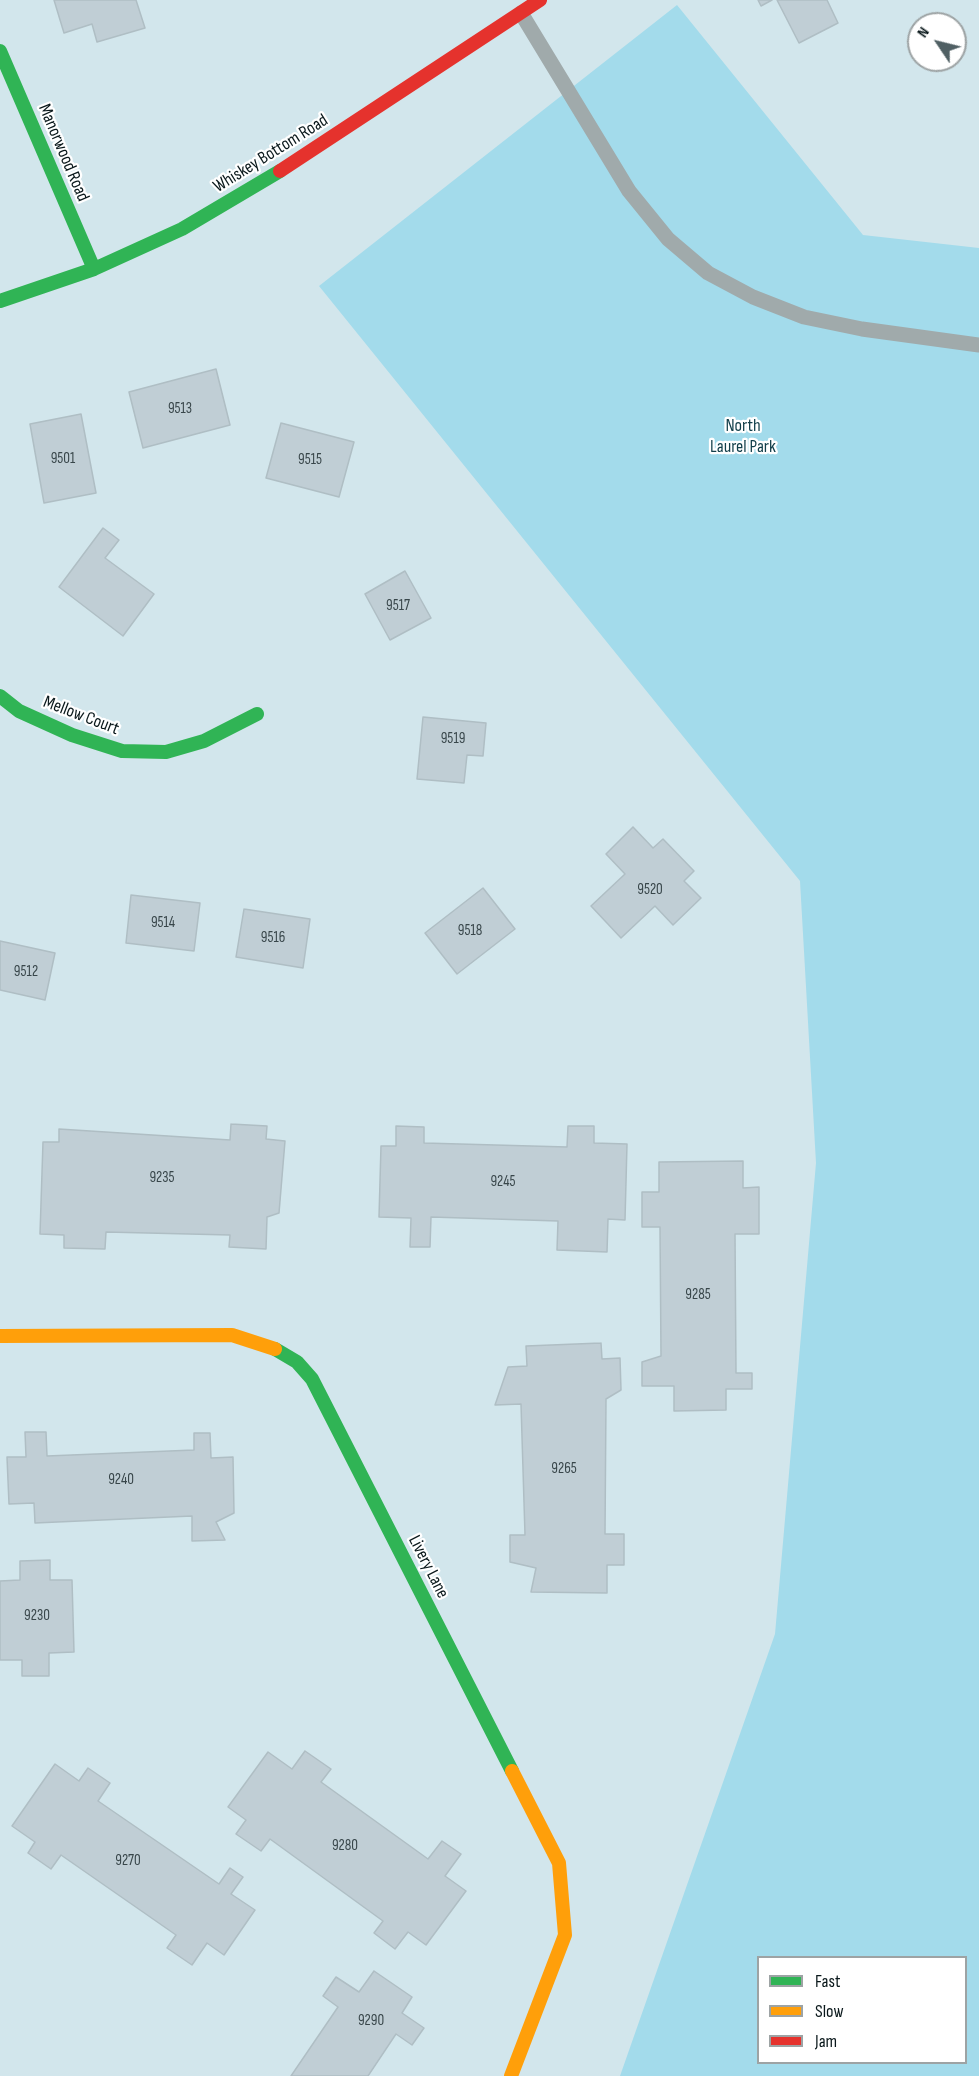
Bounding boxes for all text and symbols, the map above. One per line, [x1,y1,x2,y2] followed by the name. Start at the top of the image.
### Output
[907,12,967,72] north arrow
[913,24,934,41] text: N
[33,101,93,205] street label: Manorwood Road
[210,110,332,198] street label: Whiskey Bottom Road
[168,400,192,418] house number: 9513
[710,415,776,458] park label: North Laurel Park
[51,450,75,468] house number: 9501
[298,451,322,469] house number: 9515
[386,597,410,615] house number: 9517
[40,692,122,740] street label: Mellow Court
[441,730,465,748] house number: 9519
[637,881,663,899] house number: 9520
[151,914,175,932] house number: 9514
[458,922,482,940] house number: 9518
[261,929,285,947] house number: 9516
[14,963,38,981] house number: 9512
[149,1169,175,1187] house number: 9235
[490,1173,516,1191] house number: 9245
[685,1286,711,1304] house number: 9285
[551,1460,577,1478] house number: 9265
[108,1471,134,1489] house number: 9240
[403,1532,453,1602] street label: Livery Lane
[24,1607,50,1625] house number: 9230
[332,1837,358,1855] house number: 9280
[115,1852,141,1870] house number: 9270
[757,1956,967,2064] legend
[815,1971,840,1992] text: Fast
[815,2001,844,2022] text: Slow
[358,2012,384,2030] house number: 9290
[815,2031,837,2052] text: Jam

